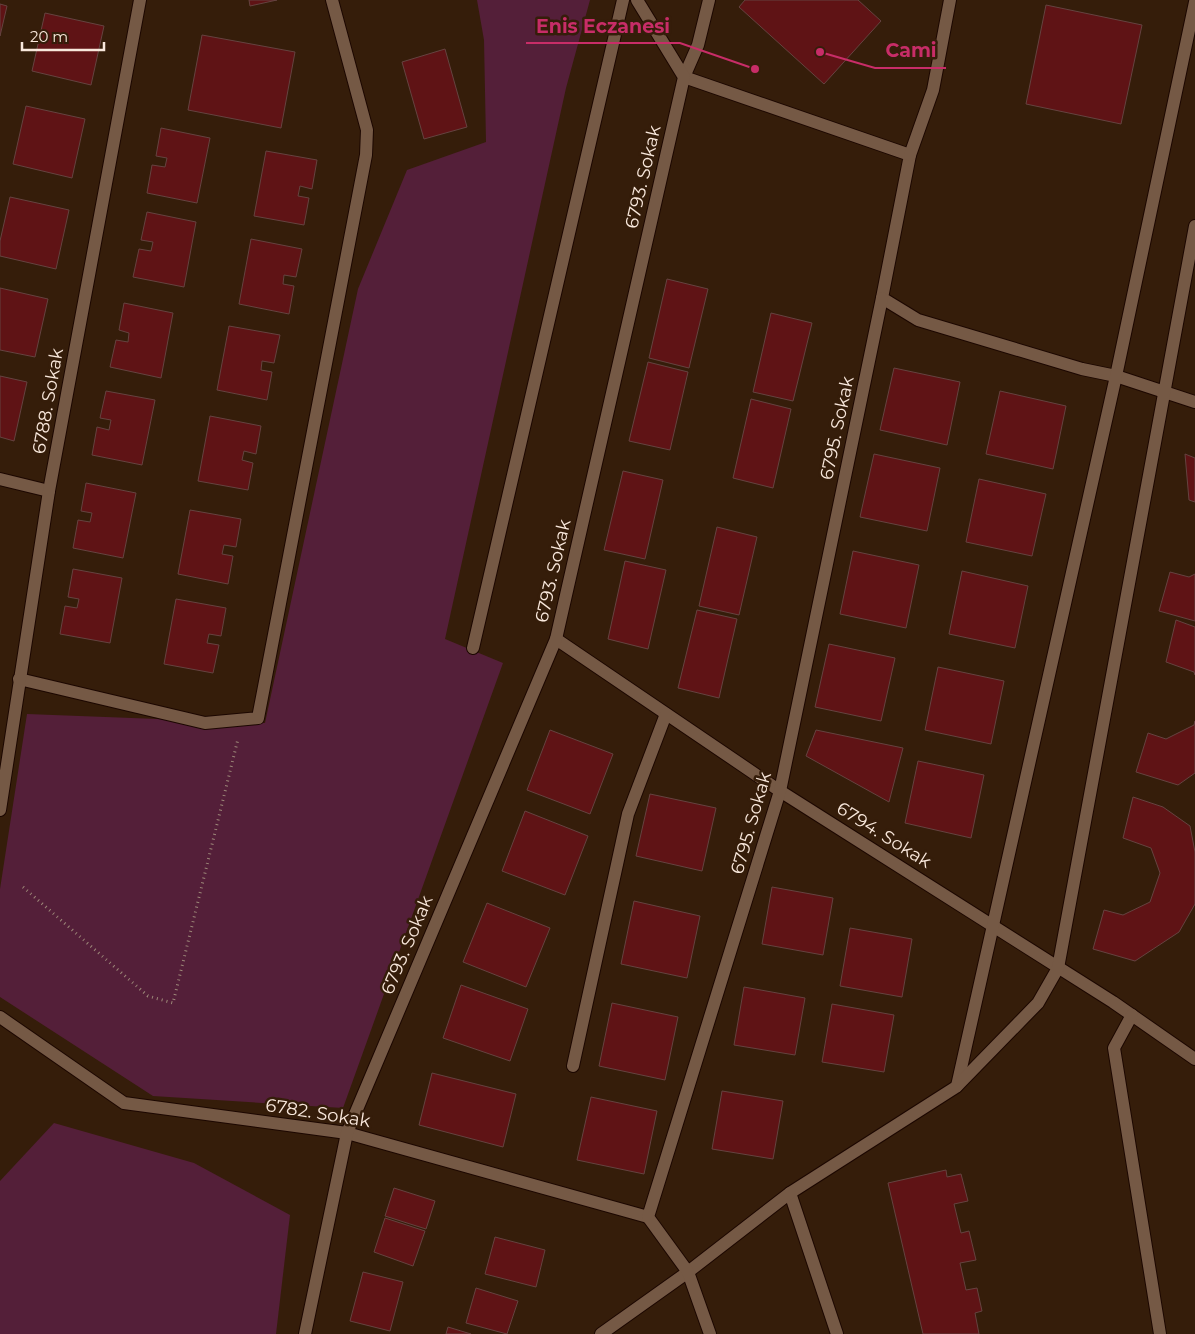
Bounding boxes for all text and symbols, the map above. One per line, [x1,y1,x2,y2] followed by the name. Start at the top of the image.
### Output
[526,9,680,43] callout: Enis Eczanesi
[536,15,670,38] text: Enis Eczanesi
[22,20,105,52] scale bar
[30,27,68,46] text: 20 m
[875,34,946,68] callout: Cami
[885,39,937,62] text: Cami
[620,123,666,231] street label: 6793. Sokak
[28,346,68,456] street label: 6788. Sokak
[815,374,859,482] street label: 6795. Sokak
[530,517,576,625] street label: 6793. Sokak
[726,769,776,877] street label: 6795. Sokak
[833,797,936,873] street label: 6794. Sokak
[376,892,438,998] street label: 6793. Sokak
[264,1094,372,1132] street label: 6782. Sokak

